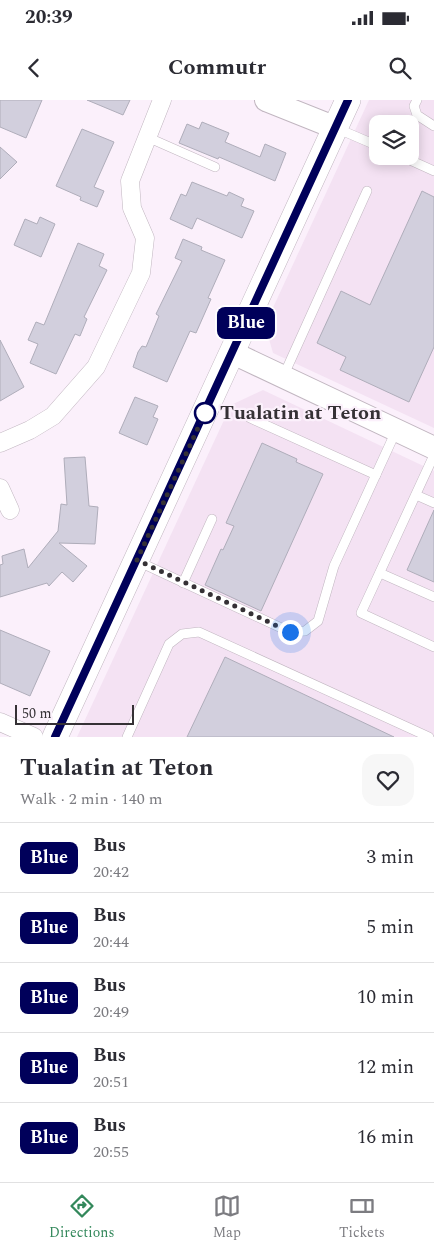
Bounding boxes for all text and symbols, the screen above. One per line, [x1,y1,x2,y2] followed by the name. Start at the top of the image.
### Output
[25,3,73,32] text: 20:39
[168,51,266,84] text: Commutr
[20,54,48,82] icon: back
[386,54,414,82] icon: search
[369,115,419,165] map controls
[369,115,419,165] button: layers
[211,307,281,339] line badge: Blue
[227,309,265,336] text: Blue
[220,398,381,428] place label: Tualatin at Teton
[194,402,216,424] marker: Tualatin at Teton
[278,620,303,645] your location
[15,702,134,725] scale bar
[22,703,52,724] text: 50 m
[20,750,214,786] text: Tualatin at Teton
[362,754,414,806] button: heart
[20,787,163,811] text: Walk · 2 min · 140 m
[93,831,126,860] text: Bus
[366,843,414,872] text: 3 min
[30,844,68,871] text: Blue
[93,860,129,884] text: 20:42
[93,901,126,930] text: Bus
[366,913,414,942] text: 5 min
[30,914,68,941] text: Blue
[93,930,129,954] text: 20:44
[93,971,126,1000] text: Bus
[357,983,414,1012] text: 10 min
[30,984,68,1011] text: Blue
[93,1000,129,1024] text: 20:49
[93,1041,126,1070] text: Bus
[357,1053,414,1082] text: 12 min
[30,1054,68,1081] text: Blue
[93,1070,129,1094] text: 20:51
[93,1111,126,1140] text: Bus
[357,1123,414,1152] text: 16 min
[30,1124,68,1151] text: Blue
[93,1140,129,1164] text: 20:55
[49,1192,114,1243] tab: Directions
[213,1192,241,1243] tab: Map
[339,1192,385,1243] tab: Tickets

